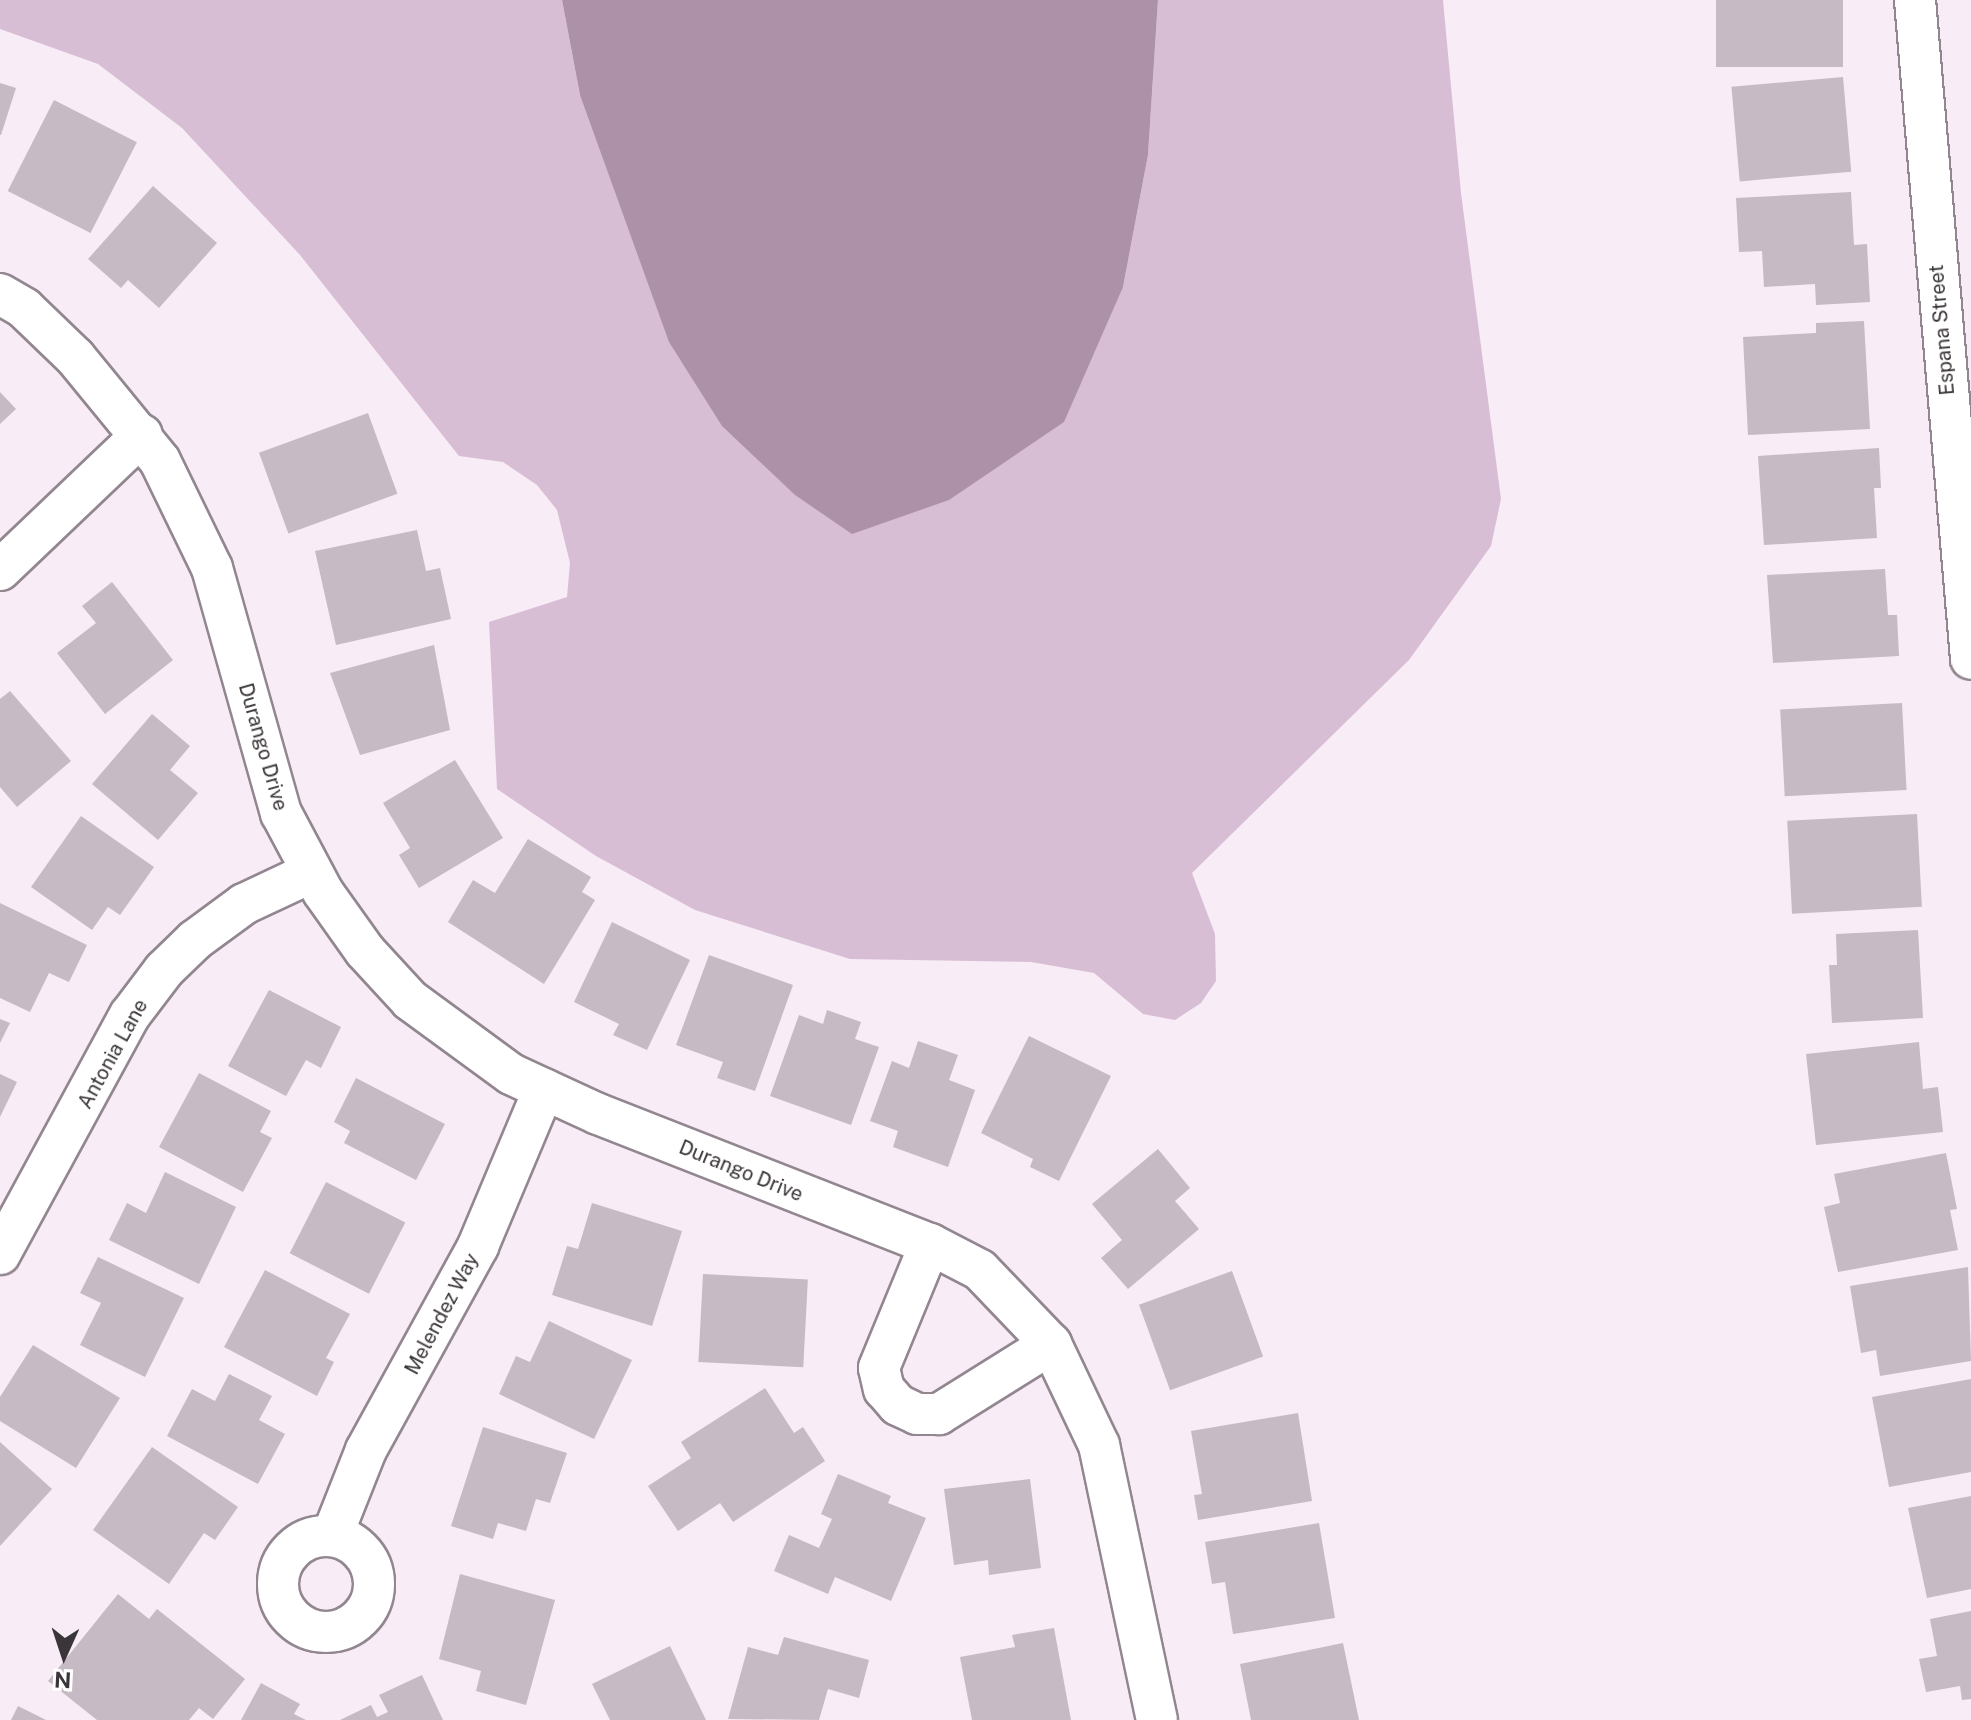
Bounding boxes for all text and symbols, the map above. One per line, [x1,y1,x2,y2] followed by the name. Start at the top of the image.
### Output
[1924,264,1960,396] street label: Espana Street
[233,680,293,814] street label: Durango Drive
[73,995,153,1113] street label: Antonia Lane
[675,1135,807,1207] street label: Durango Drive
[400,1249,484,1379] street label: Melendez Way
[24,1616,104,1696] north arrow
[53,1667,72,1693] text: N

